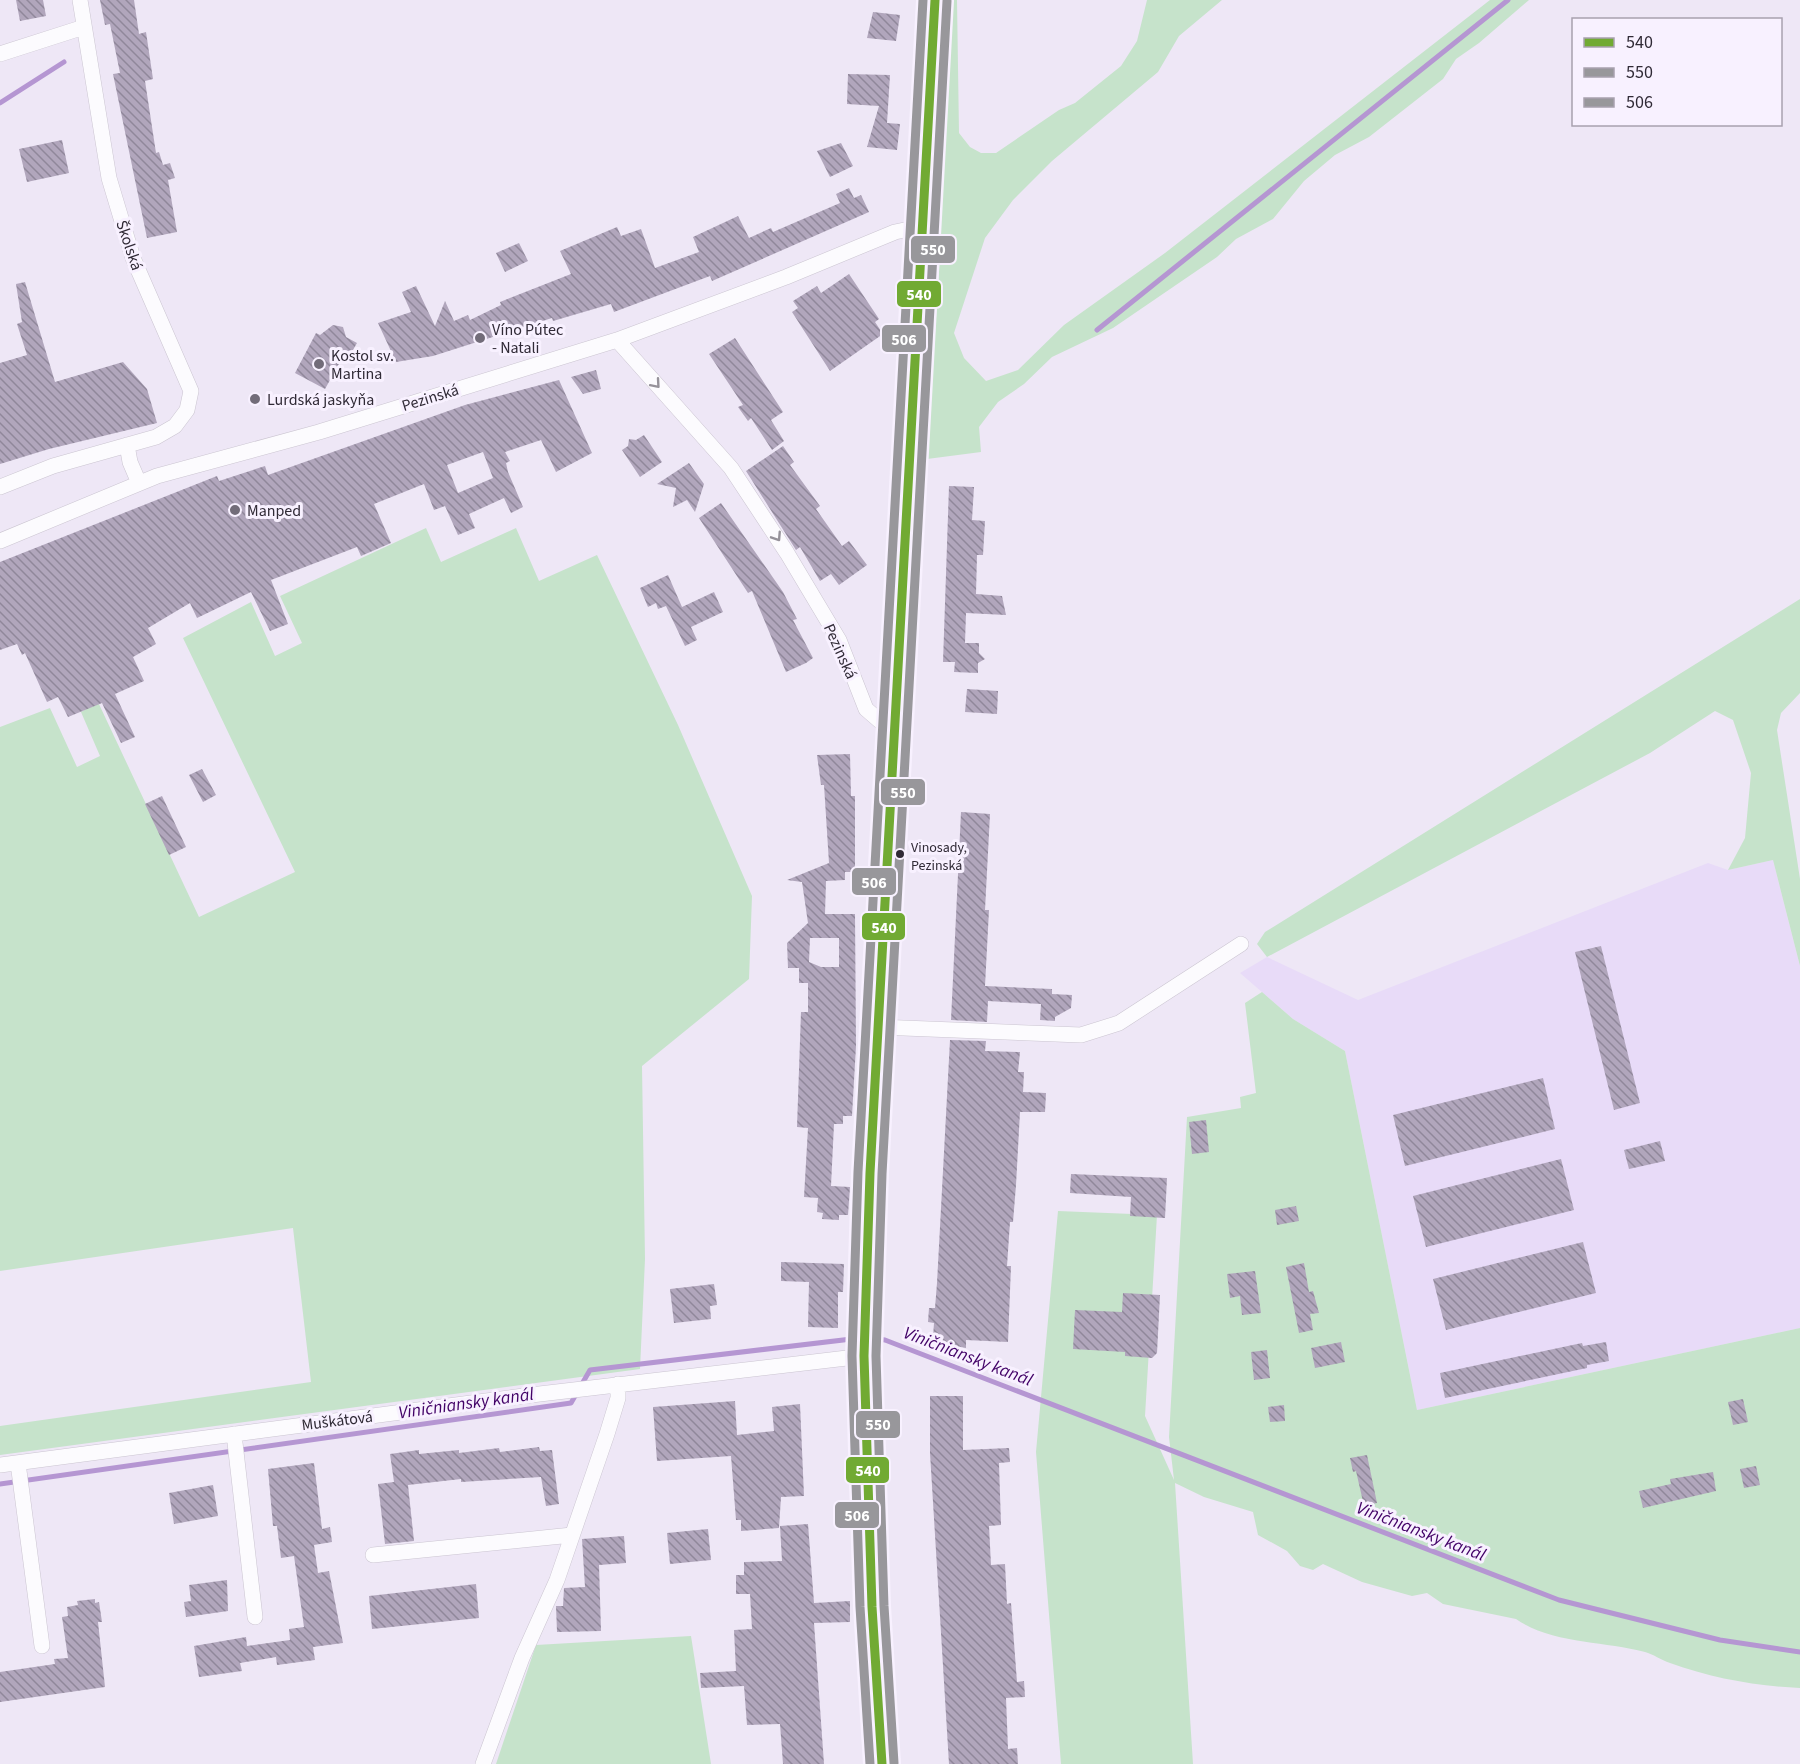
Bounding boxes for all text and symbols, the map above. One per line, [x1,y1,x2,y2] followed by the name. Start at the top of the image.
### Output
[1572,18,1782,126] legend
[1626,30,1653,55] text: 540
[1626,60,1653,85] text: 550
[1626,90,1653,115] text: 506
[110,217,148,273] street label: Školská
[910,235,956,264] line badge: 550
[920,239,946,261] text: 550
[896,280,942,308] line badge: 540
[906,284,932,306] text: 540
[492,319,563,359] place label: Víno Pútec - Natali
[881,324,927,353] line badge: 506
[891,329,917,351] text: 506
[473,331,487,345] marker: Víno Pútec - Natali
[331,345,394,385] place label: Kostol sv. Martina
[312,357,326,371] marker: Kostol sv. Martina
[649,377,660,388] one-way arrow
[399,379,462,417] street label: Pezinská
[267,389,374,411] place label: Lurdská jaskyňa
[248,392,262,406] marker: Lurdská jaskyňa
[247,500,301,522] place label: Manped
[228,503,242,517] marker: Manped
[769,531,781,541] one-way arrow
[818,620,862,683] street label: Pezinská
[880,778,926,806] line badge: 550
[890,782,916,804] text: 550
[911,838,967,876] place label: Vinosady, Pezinská
[894,848,906,860] marker: Vinosady, Pezinská
[851,867,897,896] line badge: 506
[861,872,887,894] text: 506
[861,912,906,941] line badge: 540
[871,917,897,939] text: 540
[900,1320,1037,1393] water label: Viničniansky kanál
[397,1382,536,1425] water label: Viničniansky kanál
[300,1406,374,1436] street label: Muškátová
[855,1410,901,1439] line badge: 550
[865,1414,891,1436] text: 550
[845,1456,890,1484] line badge: 540
[855,1460,881,1482] text: 540
[1353,1495,1490,1568] water label: Viničniansky kanál
[834,1501,880,1529] line badge: 506
[844,1505,870,1527] text: 506

